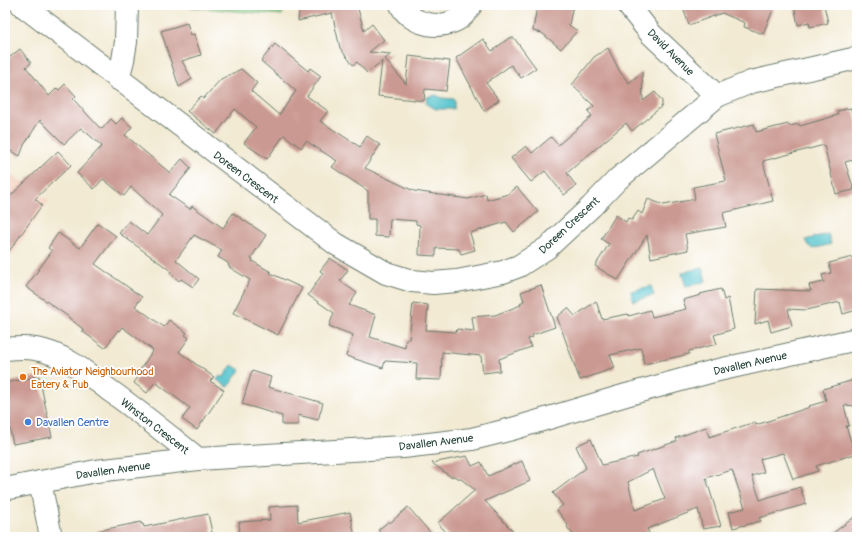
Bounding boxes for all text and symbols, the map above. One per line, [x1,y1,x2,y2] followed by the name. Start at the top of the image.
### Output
[645,26,697,79] street label: David Avenue
[211,149,281,206] street label: Doreen Crescent
[536,194,603,257] street label: Doreen Crescent
[712,349,789,378] street label: Davallen Avenue
[31,365,154,391] place label: The Aviator Neighbourhood Eatery & Pub
[18,372,28,382] marker: The Aviator Neighbourhood Eatery & Pub
[118,396,192,457] street label: Winston Crescent
[36,416,109,429] place label: Davallen Centre
[23,417,33,427] marker: Davallen Centre
[398,431,475,454] street label: Davallen Avenue
[75,459,152,482] street label: Davallen Avenue

